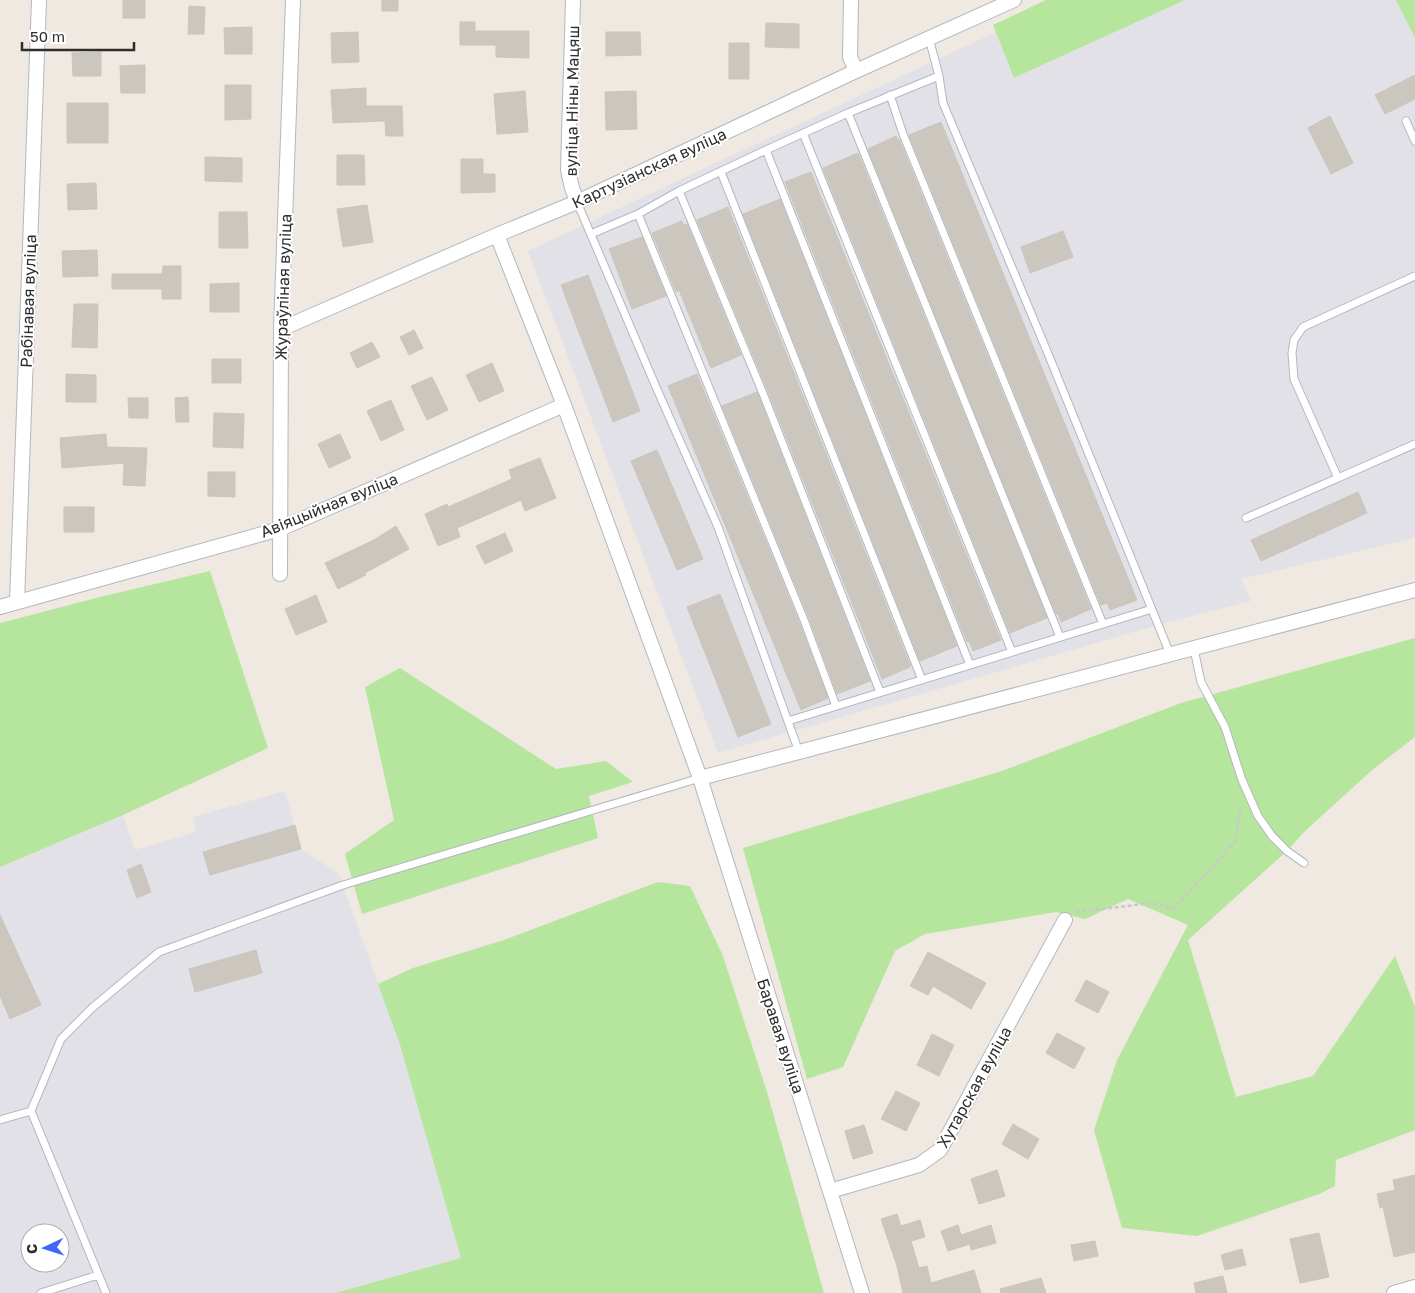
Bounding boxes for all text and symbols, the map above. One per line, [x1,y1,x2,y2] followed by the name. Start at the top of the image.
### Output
[22,20,135,52] scale bar
[561,25,583,177] street label: вуліца Ніны Мацяш
[30,27,65,45] text: 50 m
[569,123,729,213] street label: Картузіанская вуліца
[270,213,296,361] street label: Жураўліная вуліца
[16,234,40,368] street label: Рабінавая вуліца
[257,468,401,542] street label: Авіяцыйная вуліца
[753,976,809,1096] street label: Баравая вуліца
[932,1023,1016,1151] street label: Хутарская вуліца
[20,1223,70,1273] north arrow
[23,1243,40,1254] text: С

